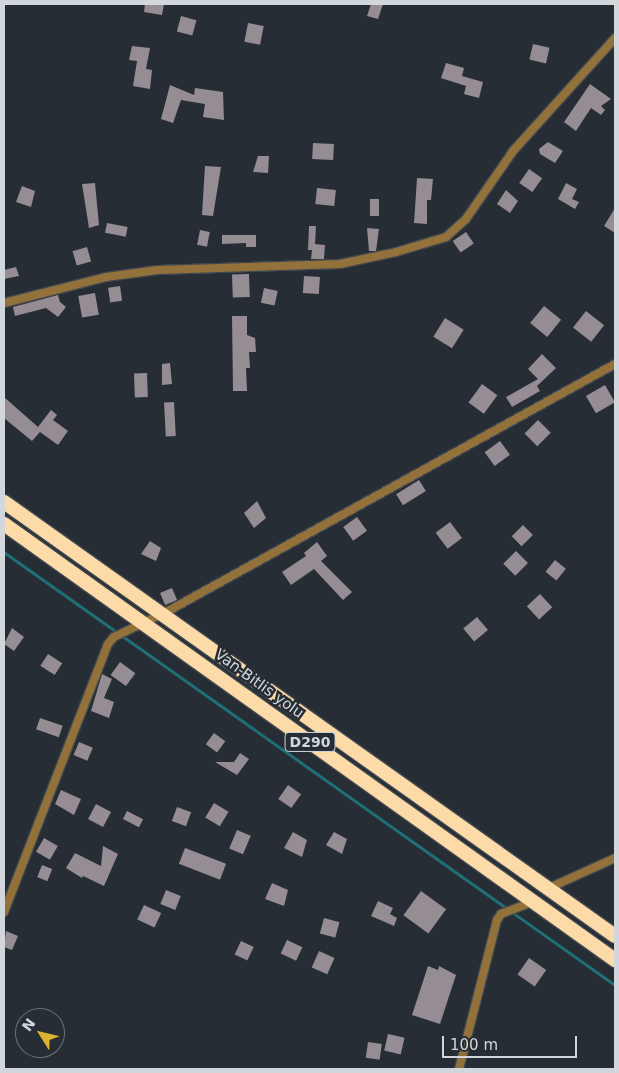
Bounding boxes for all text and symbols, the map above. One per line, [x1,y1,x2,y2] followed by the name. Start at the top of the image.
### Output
[211,646,307,722] street label: Van-Bitlis yolu
[284,730,336,754] road number: D290
[15,1008,65,1058] north arrow
[19,1015,39,1034] text: N
[444,1026,579,1058] scale bar
[450,1036,498,1054] text: 100 m

